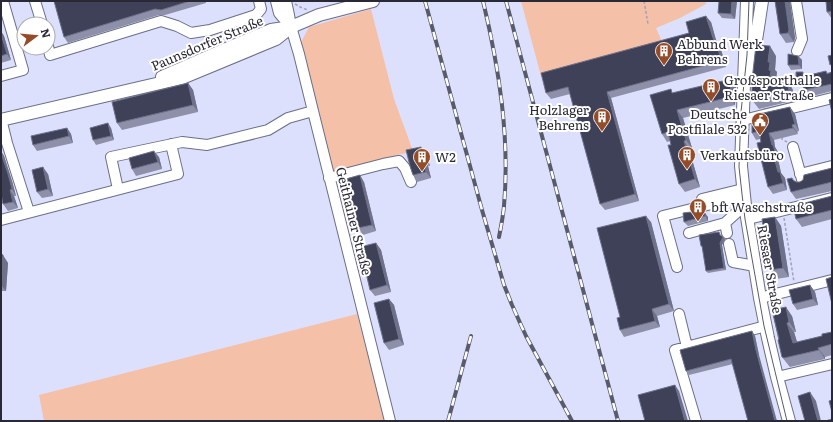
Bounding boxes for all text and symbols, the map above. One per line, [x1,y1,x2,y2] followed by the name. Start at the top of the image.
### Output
[148,10,266,75] street label: Paunsdorfer Straße
[16,16,56,56] north arrow
[38,26,56,40] text: N
[677,34,763,68] place label: Abbund Werk Behrens
[654,41,674,66] building icon: Abbund Werk Behrens
[724,70,820,104] place label: Großsporthalle Riesaer Straße
[701,77,721,102] building icon: Großsporthalle Riesaer Straße
[529,100,590,134] place label: Holzlager Behrens
[668,104,747,138] place label: Deutsche Postfilale 532
[592,107,612,132] building icon: Holzlager Behrens
[750,111,770,136] public building icon: Deutsche Postfilale 532
[677,145,697,170] building icon: Verkaufsbüro
[700,145,784,164] place label: Verkaufsbüro
[412,147,432,172] building icon: W2
[435,147,456,166] place label: W2
[332,165,377,277] street label: Geithainer Straße
[688,197,708,222] building icon: bft Waschstraße
[711,197,812,216] place label: bft Waschstraße
[753,223,788,315] street label: Riesaer Straße

